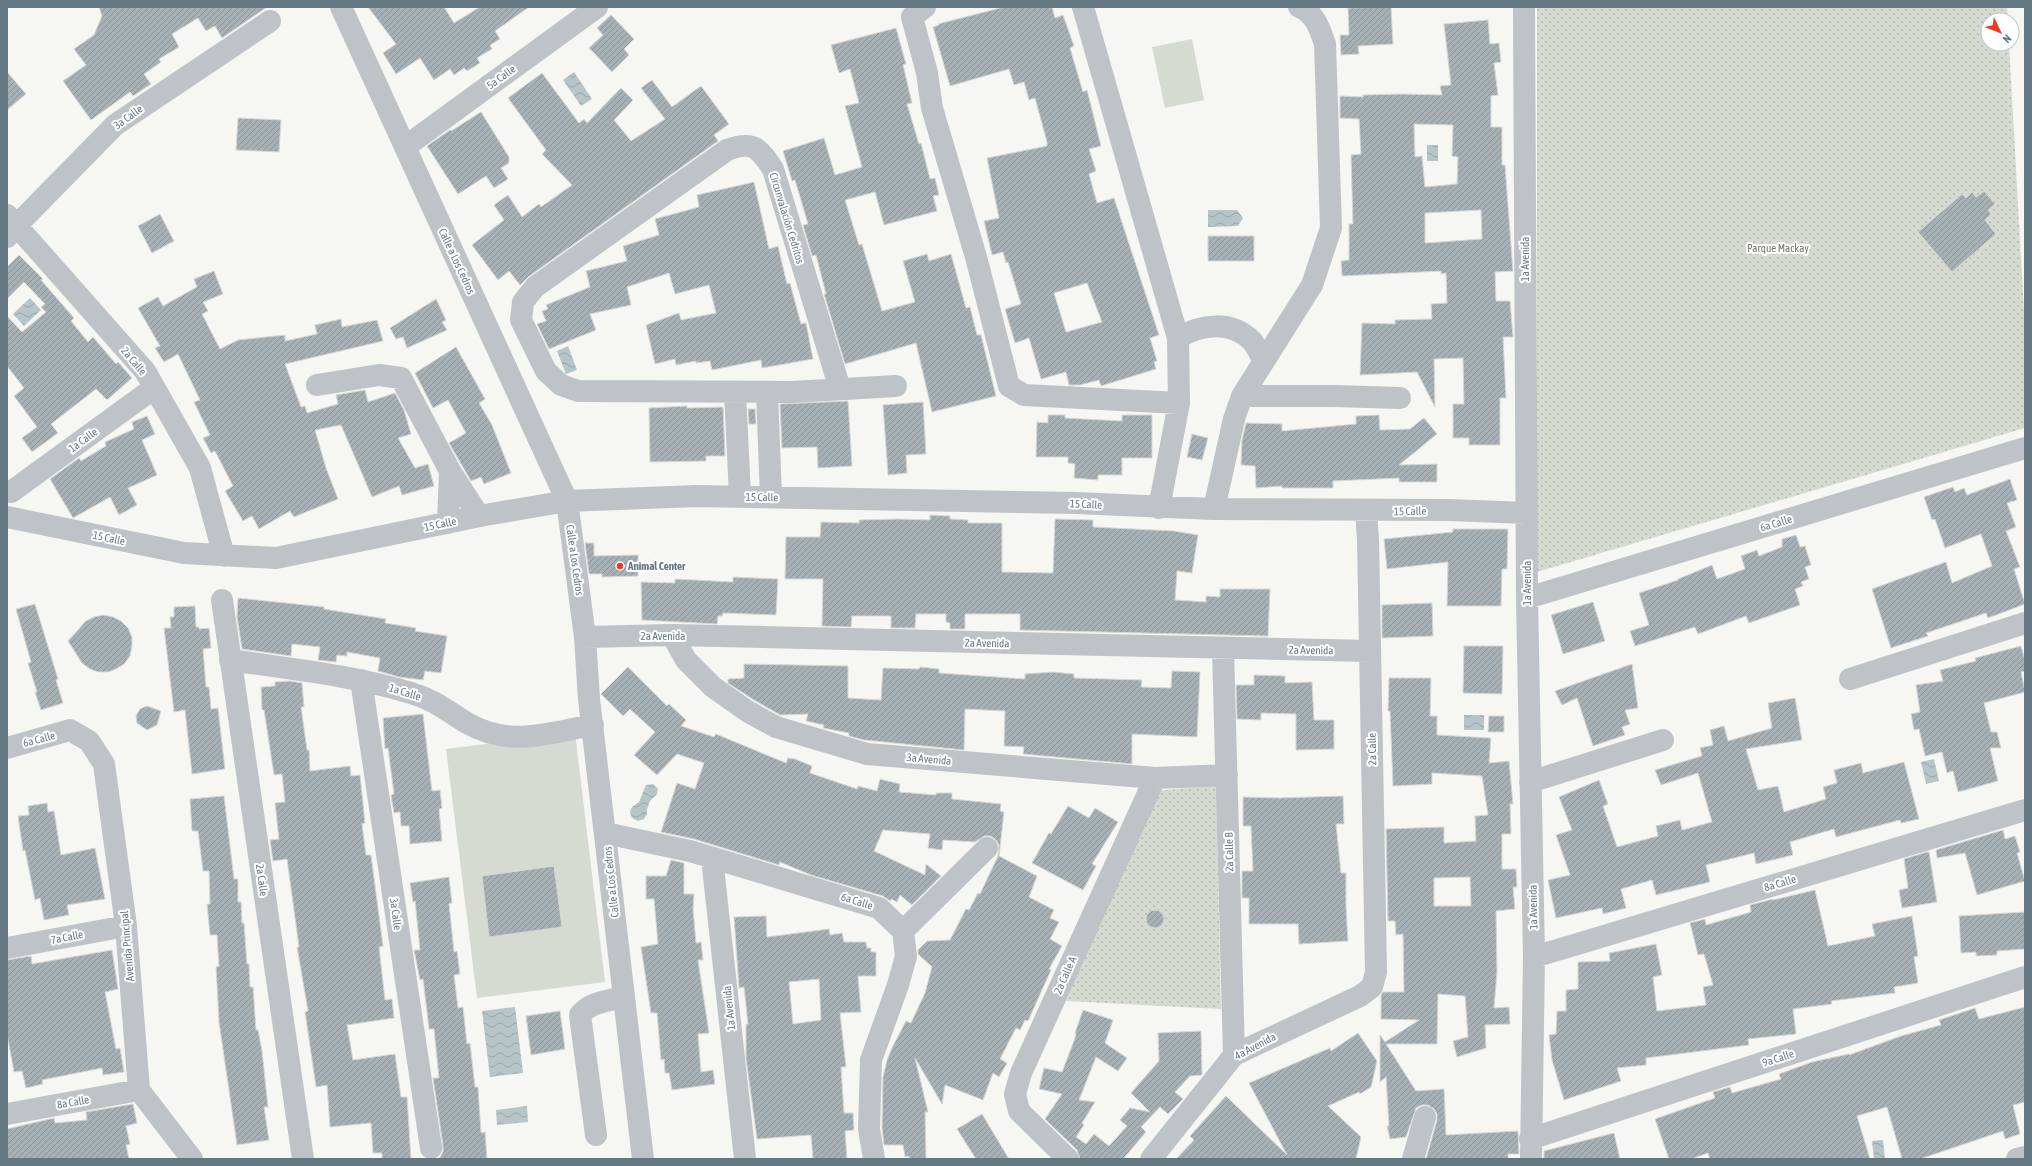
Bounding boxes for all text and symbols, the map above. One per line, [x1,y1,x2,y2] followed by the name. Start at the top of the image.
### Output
[1980,12,2020,52] north arrow
[2001,32,2014,45] text: N
[484,63,518,91] street label: 5a Calle
[111,103,145,131] street label: 3a Calle
[767,171,807,265] street label: Circunvalación Cedritos
[437,226,478,296] street label: Calle a Los Cedros
[1519,237,1531,281] street label: 1a Avenida
[1747,242,1809,254] park label: Parque Mackay
[119,345,149,377] street label: 2a Calle
[66,426,100,454] street label: 1a Calle
[746,491,778,503] street label: 15 Calle
[1069,497,1103,511] street label: 15 Calle
[1394,505,1426,517] street label: 15 Calle
[1759,512,1793,534] street label: 6a Calle
[423,515,457,533] street label: 15 Calle
[564,524,586,596] street label: Calle a Los Cedros
[92,529,126,547] street label: 15 Calle
[627,560,686,572] place label: Animal Center
[615,561,625,571] marker: Animal Center
[1521,561,1533,605] street label: 1a Avenida
[641,630,685,642] street label: 2a Avenida
[965,637,1009,649] street label: 2a Avenida
[1289,644,1333,656] street label: 2a Avenida
[388,681,422,703] street label: 1a Calle
[22,729,56,749] street label: 6a Calle
[1366,733,1378,765] street label: 2a Calle
[906,751,952,767] street label: 3a Avenida
[1223,831,1235,872] street label: 2a Calle B
[601,846,621,918] street label: Calle a Los Cedros
[254,863,270,897] street label: 2a Calle
[1763,872,1797,894] street label: 8a Calle
[1527,885,1539,929] street label: 1a Avenida
[840,890,874,912] street label: 6a Calle
[388,897,404,931] street label: 3a Calle
[118,910,136,982] street label: Avenida Principal
[50,928,84,946] street label: 7a Calle
[1051,954,1079,995] street label: 2a Calle A
[721,985,737,1031] street label: 1a Avenida
[1232,1030,1278,1062] street label: 4a Avenida
[1761,1047,1795,1069] street label: 9a Calle
[56,1093,90,1111] street label: 8a Calle

